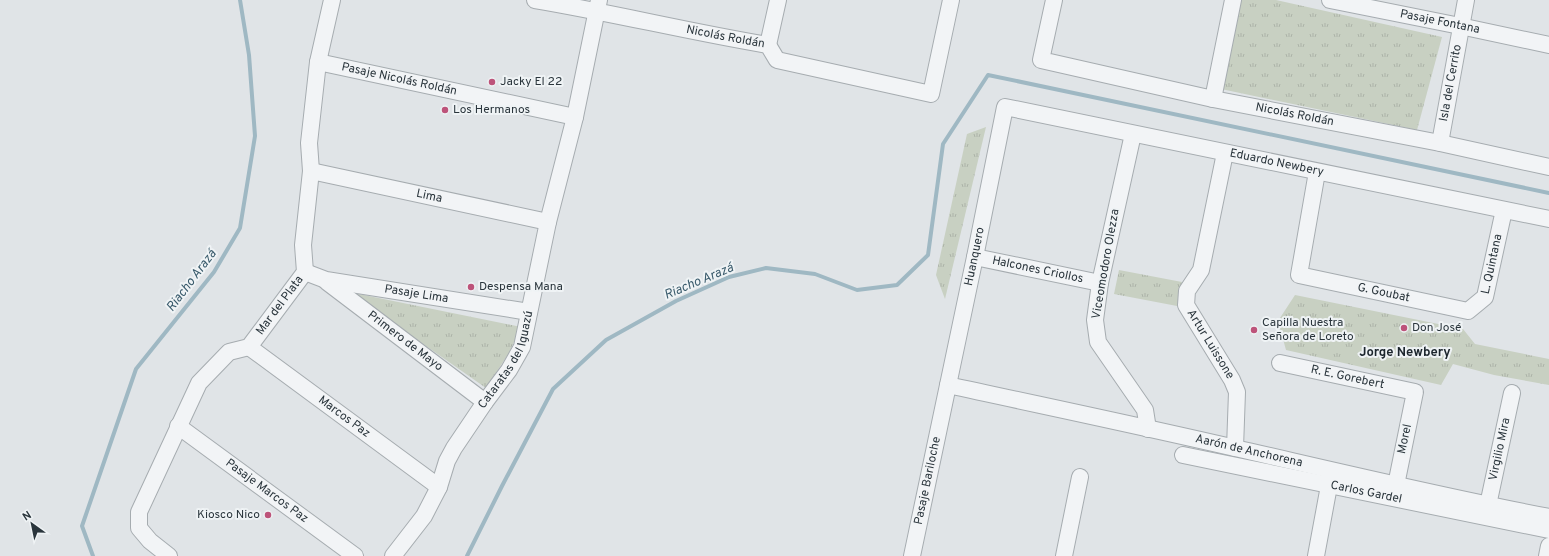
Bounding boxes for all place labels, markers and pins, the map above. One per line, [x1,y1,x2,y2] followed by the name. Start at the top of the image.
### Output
[500,74,562,90] place label: Jacky El 22
[487,77,497,87] marker: Jacky El 22
[453,102,530,118] place label: Los Hermanos
[440,105,450,115] marker: Los Hermanos
[479,279,563,295] place label: Despensa Mana
[466,282,476,292] marker: Despensa Mana
[1262,315,1354,345] place label: Capilla Nuestra Señora de Loreto
[1412,320,1461,336] place label: Don José
[1399,323,1409,333] marker: Don José
[1249,325,1259,335] marker: Capilla Nuestra Señora de Loreto
[197,507,260,523] place label: Kiosco Nico
[263,510,273,520] marker: Kiosco Nico

